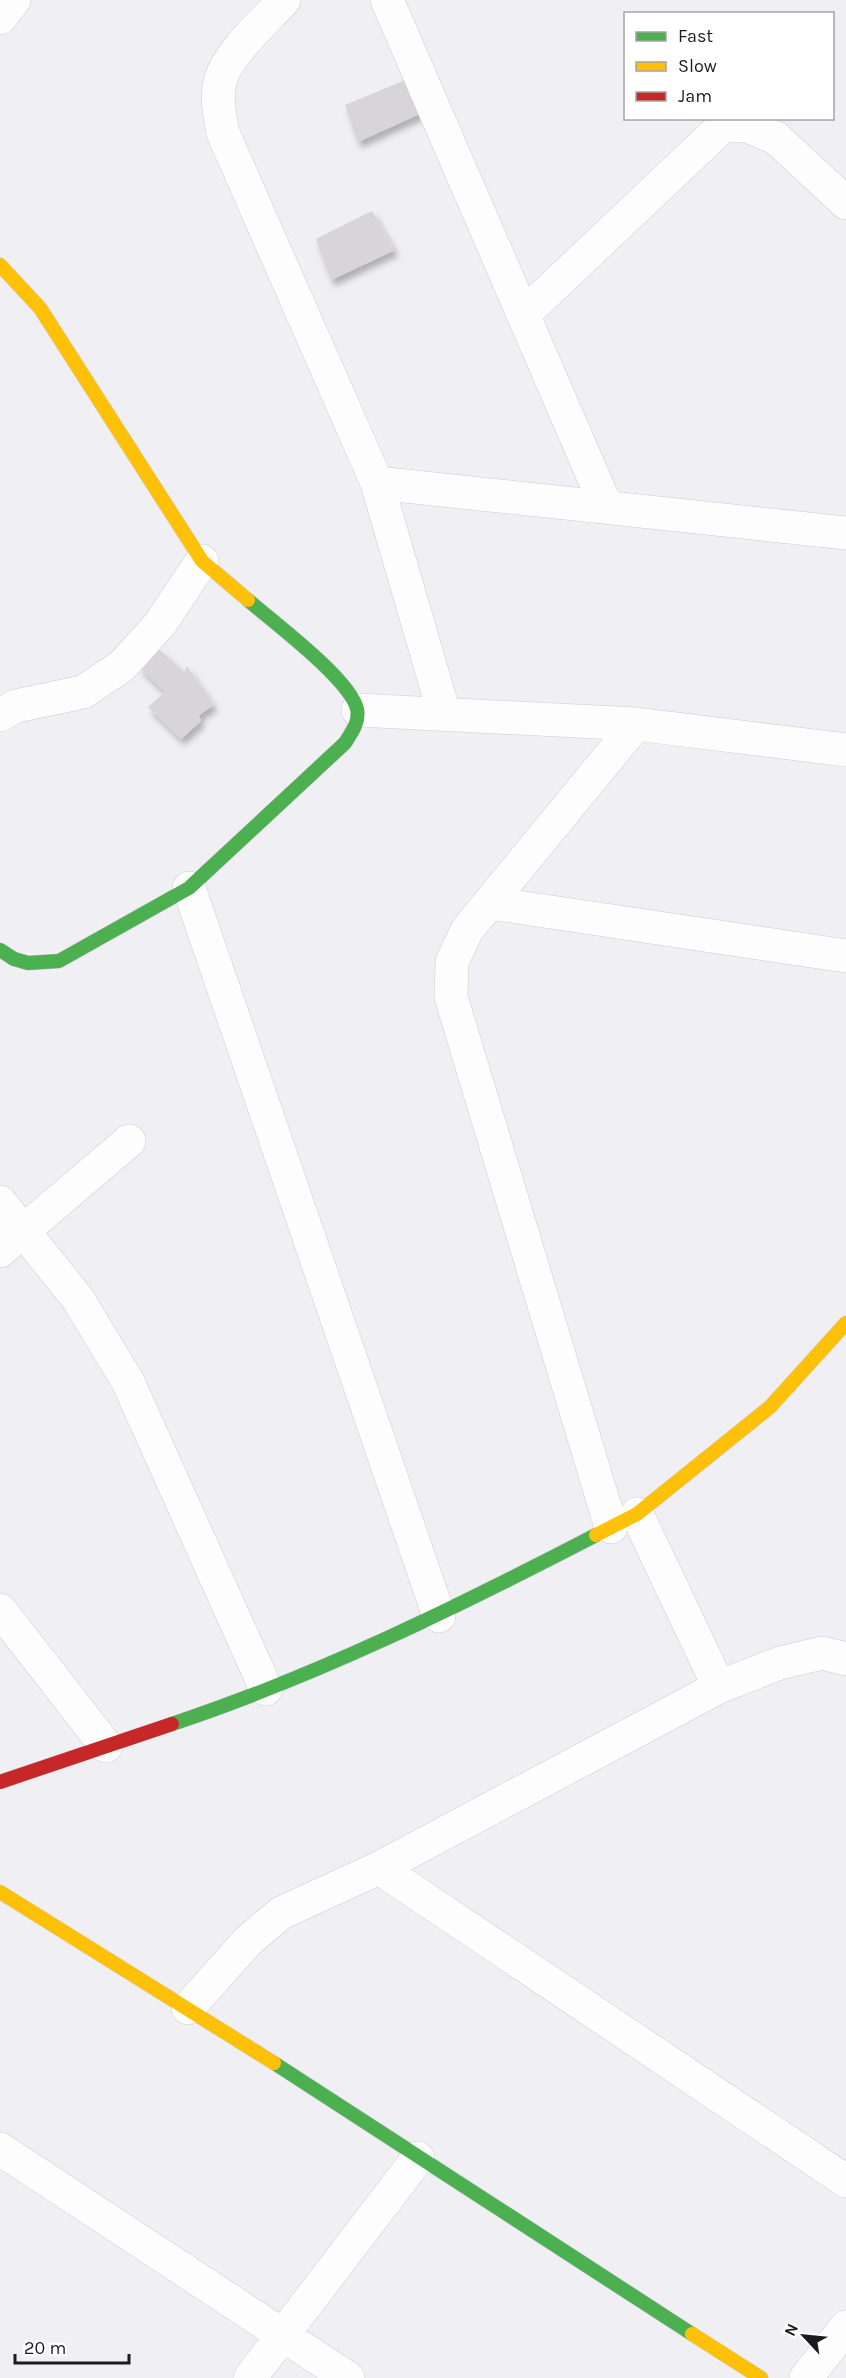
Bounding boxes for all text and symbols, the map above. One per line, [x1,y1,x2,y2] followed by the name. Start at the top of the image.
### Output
[624,12,834,120] legend
[678,25,713,47] text: Fast
[678,55,717,77] text: Slow
[678,85,712,107] text: Jam
[774,2306,834,2366] north arrow
[780,2320,802,2339] text: N
[15,2327,129,2365] scale bar
[24,2337,66,2359] text: 20 m

